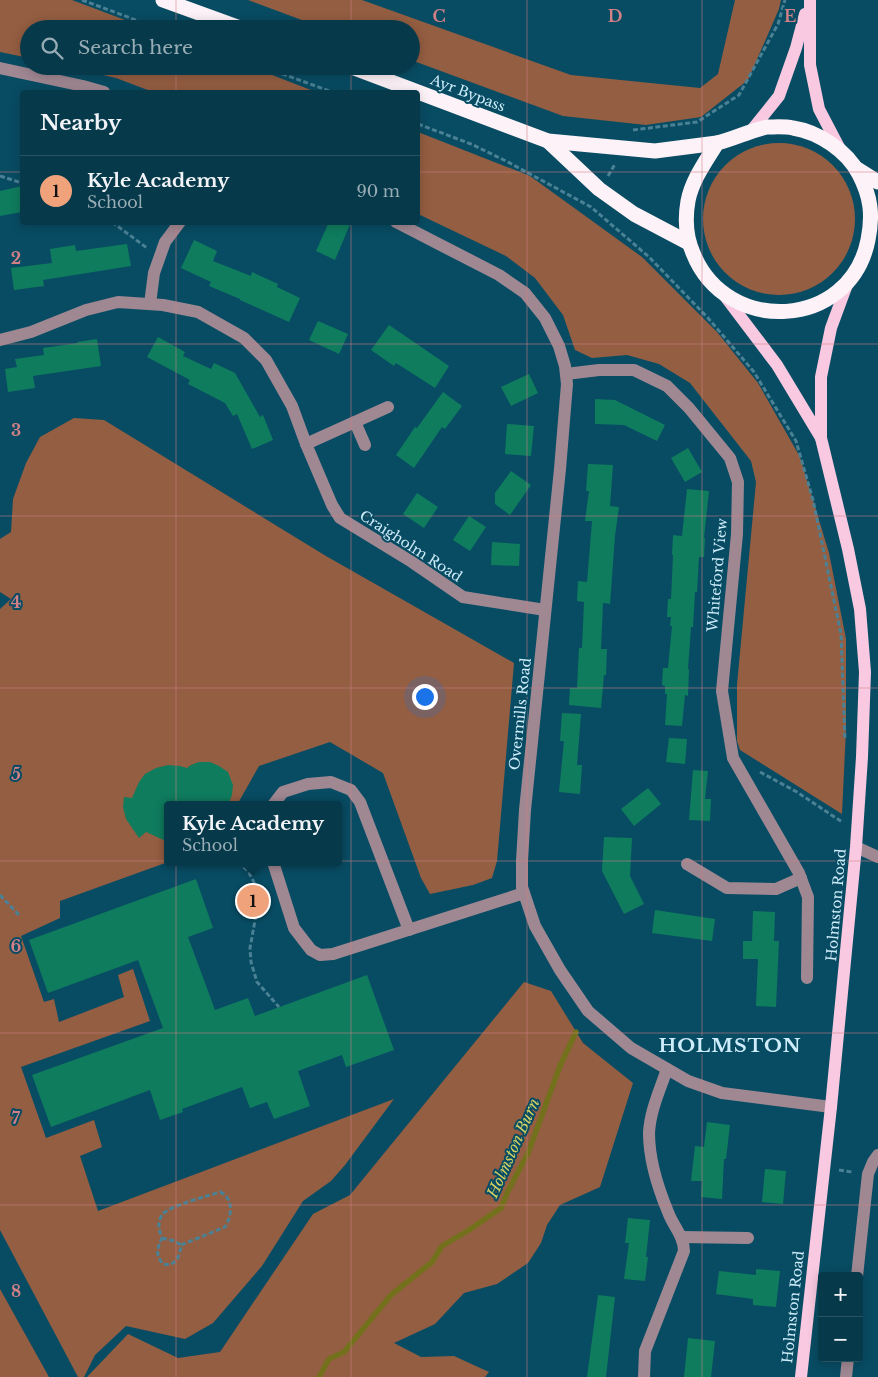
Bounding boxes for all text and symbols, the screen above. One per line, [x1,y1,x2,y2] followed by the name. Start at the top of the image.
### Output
[432,6,446,26] text: C
[608,6,622,26] text: D
[784,6,796,26] text: E
[20,20,420,75] search box
[38,34,66,62] icon: search
[78,36,193,59] text: Search here
[427,70,508,115] street label: Ayr Bypass
[40,110,121,136] text: Nearby
[87,169,229,192] text: Kyle Academy
[53,181,59,201] text: 1
[357,181,400,201] text: 90 m
[87,192,143,212] text: School
[11,248,21,268] text: 2
[11,420,21,440] text: 3
[356,506,466,586] street label: Craigholm Road
[703,517,731,634] street label: Whiteford View
[11,592,21,612] text: 4
[505,656,535,771] street label: Overmills Road
[412,684,438,710] your location
[11,764,21,784] text: 5
[164,801,342,866] popup
[182,812,324,835] text: Kyle Academy
[182,835,238,855] text: School
[822,847,850,962] street label: Holmston Road
[237,882,269,920] pin: 1
[11,936,22,956] text: 6
[658,1034,802,1057] district label: HOLMSTON
[482,1095,543,1202] water label: Holmston Burn
[12,1108,21,1128] text: 7
[778,1249,808,1364] street label: Holmston Road
[818,1272,863,1362] map controls
[818,1272,863,1317] button: +
[11,1281,21,1301] text: 8
[818,1317,863,1362] button: −

